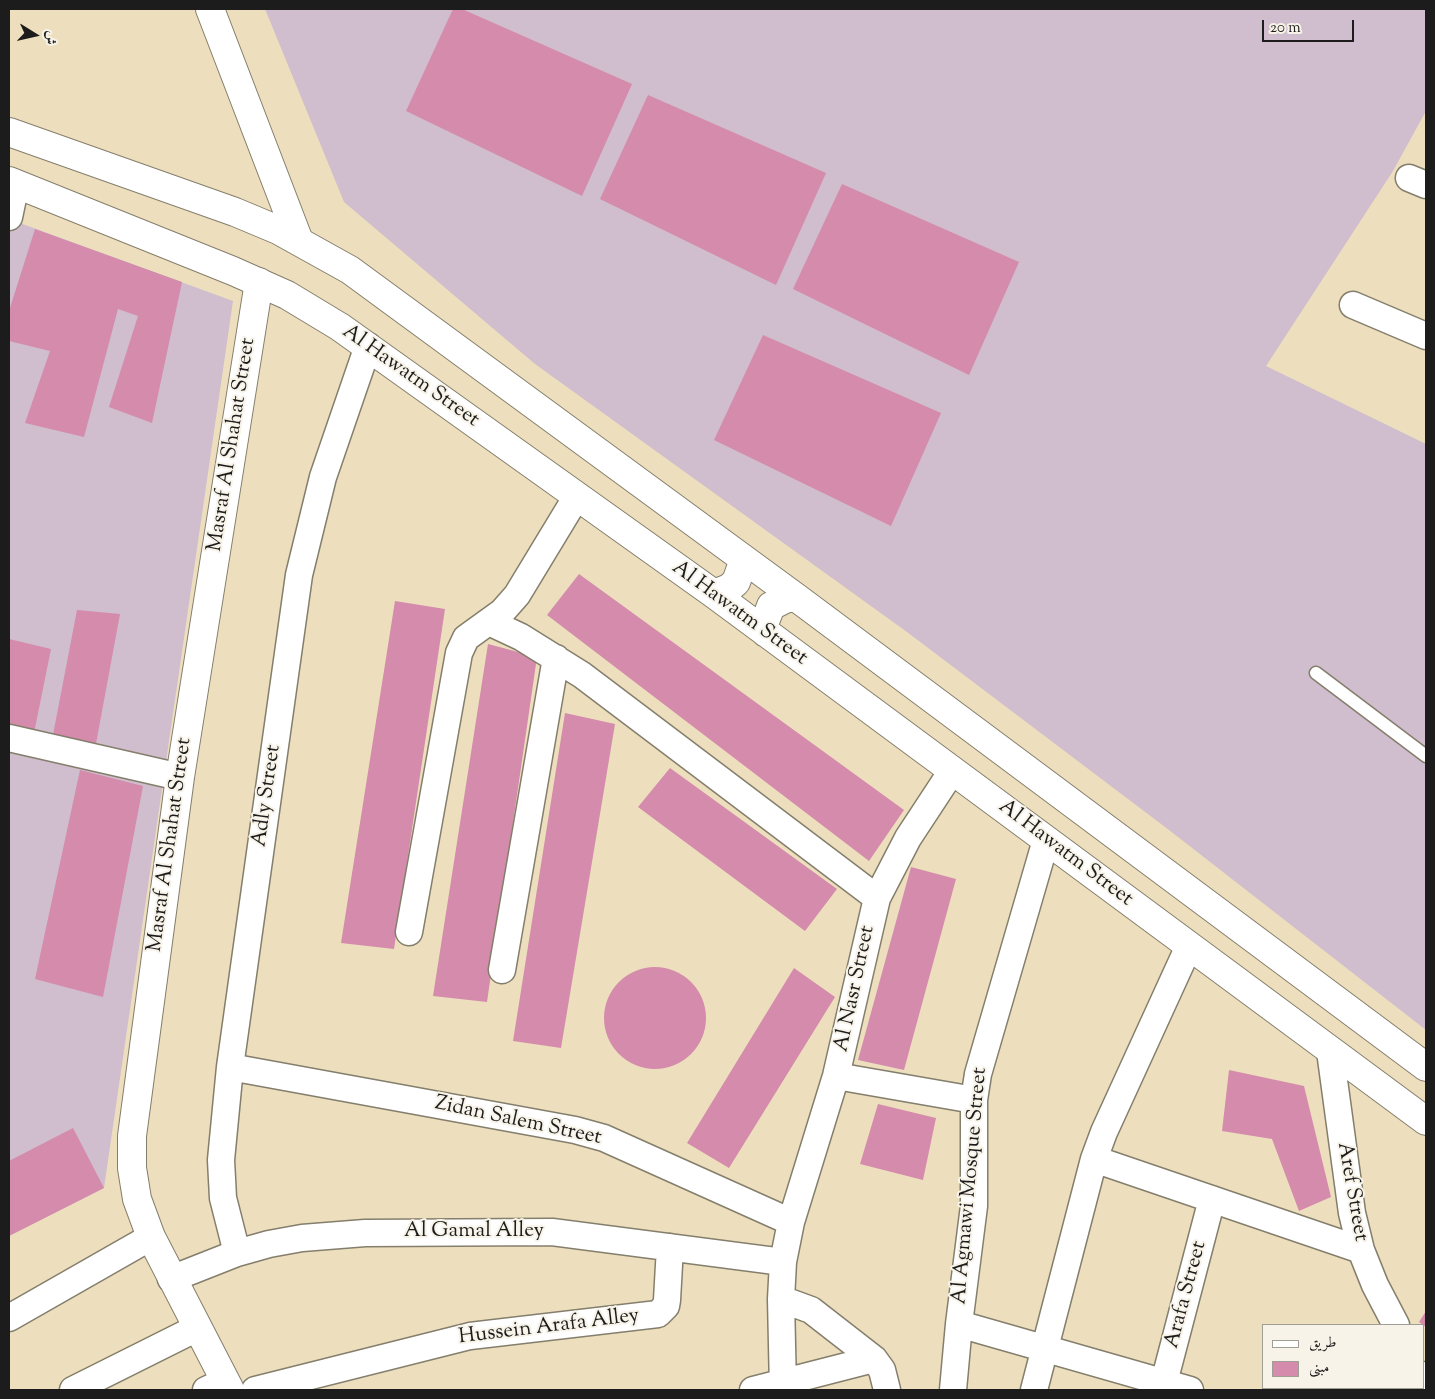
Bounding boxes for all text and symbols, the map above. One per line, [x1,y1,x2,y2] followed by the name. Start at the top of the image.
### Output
[10,10,60,60] north arrow
[1265,10,1358,42] scale bar
[1270,18,1301,39] text: 20 m
[39,29,61,46] text: ش
[337,320,483,434] street label: Al Hawatm Street
[204,336,262,554] street label: Masraf Al Shahat Street
[666,556,812,672] street label: Al Hawatm Street
[143,736,199,954] street label: Masraf Al Shahat Street
[248,743,288,849] street label: Adly Street
[993,795,1137,913] street label: Al Hawatm Street
[830,924,882,1054] street label: Al Nasr Street
[948,1066,994,1306] street label: Al Agmawi Mosque Street
[432,1092,604,1152] street label: Zidan Salem Street
[1330,1140,1372,1244] street label: Aref Street
[404,1219,544,1245] street label: Al Gamal Alley
[1161,1239,1213,1351] street label: Arafa Street
[457,1304,641,1352] street label: Hussein Arafa Alley
[1262,1324,1425,1389] legend
[1309,1333,1336,1354] text: طريق
[1309,1358,1329,1379] text: مبنى

